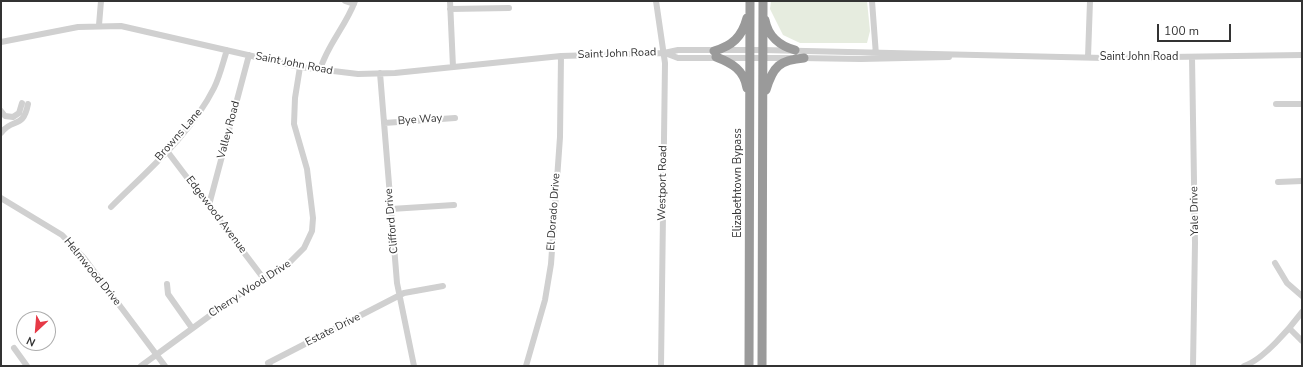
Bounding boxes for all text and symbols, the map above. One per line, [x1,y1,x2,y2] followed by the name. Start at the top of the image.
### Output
[1159,16,1233,42] scale bar
[1164,23,1199,39] text: 100 m
[577,46,657,62] street label: Saint John Road
[254,50,334,78] street label: Saint John Road
[1100,50,1178,64] street label: Saint John Road
[215,100,243,160] street label: Valley Road
[153,106,205,164] street label: Browns Lane
[397,112,443,128] street label: Bye Way
[731,128,745,238] street label: Elizabethtown Bypass
[656,145,670,221] street label: Westport Road
[545,173,563,251] street label: El Dorado Drive
[183,174,249,256] street label: Edgewood Avenue
[1188,186,1202,236] street label: Yale Drive
[383,188,401,254] street label: Clifford Drive
[61,235,123,309] street label: Helmwood Drive
[206,258,294,320] street label: Cherry Wood Drive
[16,311,56,351] north arrow
[303,311,363,349] street label: Estate Drive
[24,333,38,350] text: N

